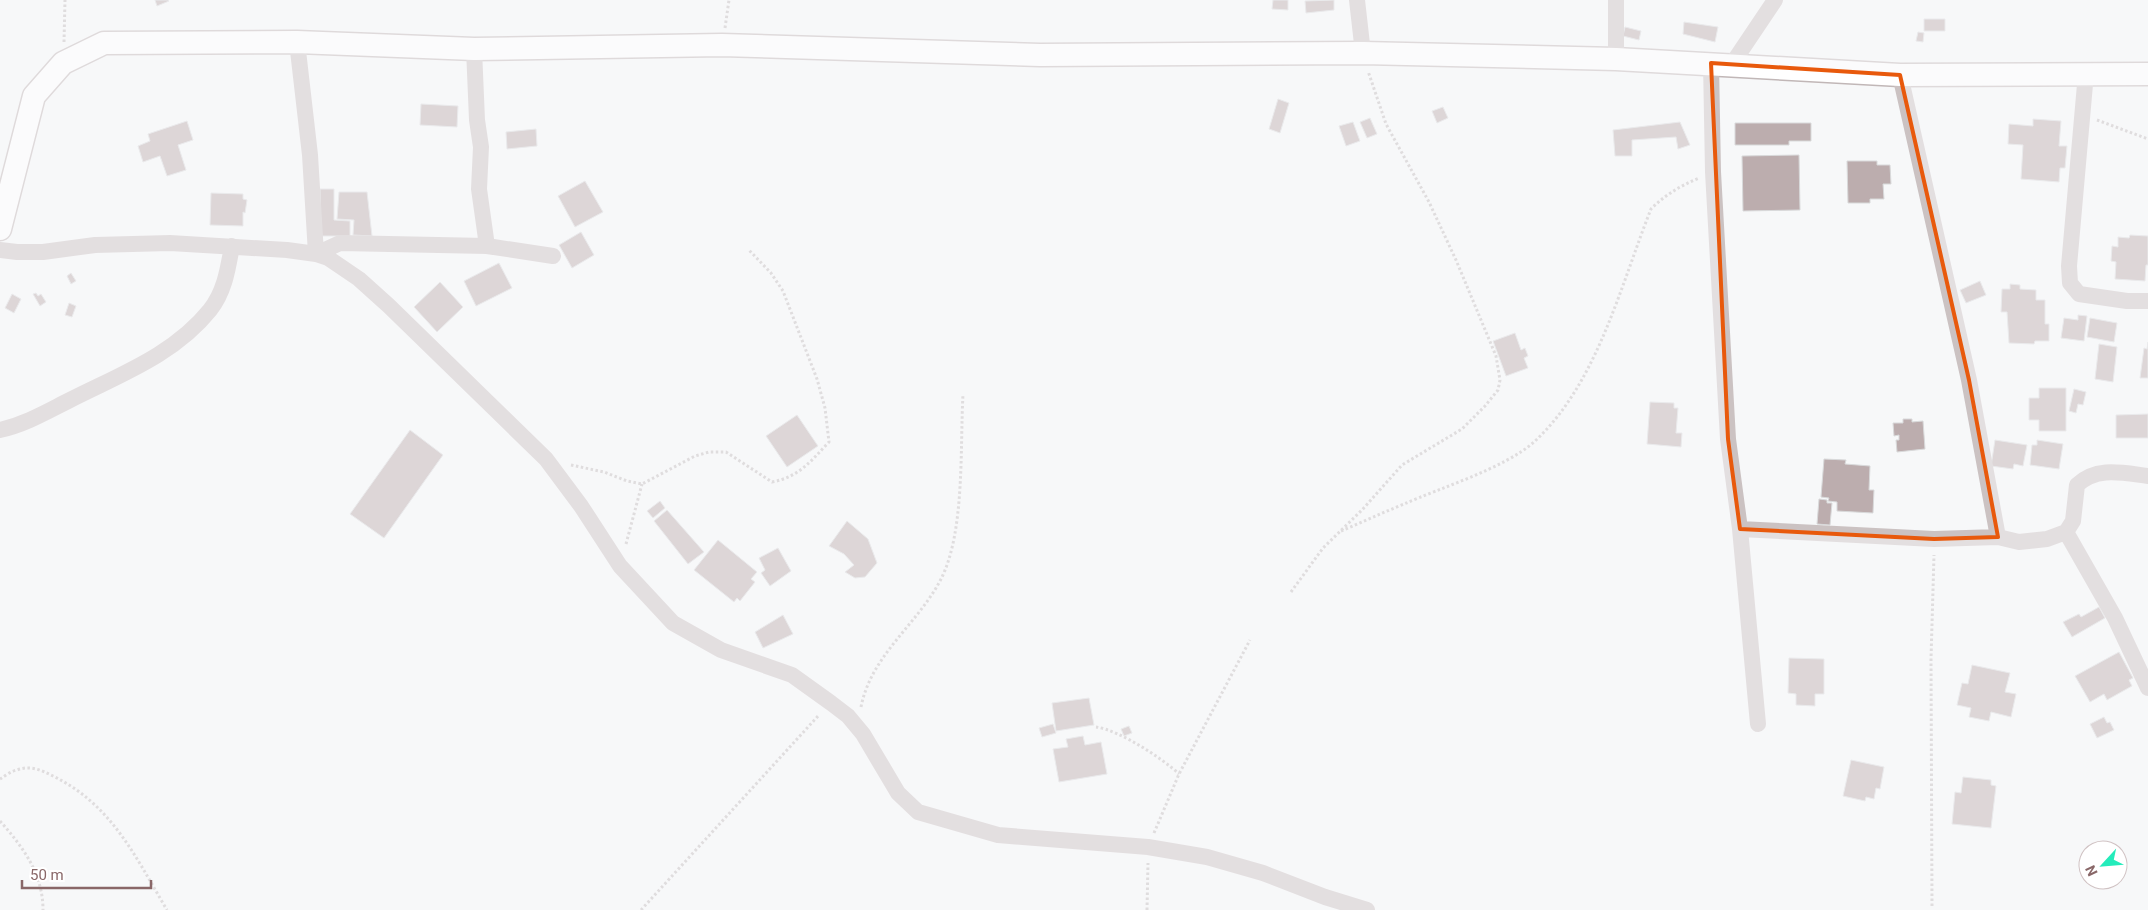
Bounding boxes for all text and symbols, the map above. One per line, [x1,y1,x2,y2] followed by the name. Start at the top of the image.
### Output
[2078,840,2128,890] north arrow
[22,858,151,890] scale bar
[2082,863,2101,879] text: N
[30,866,64,884] text: 50 m

